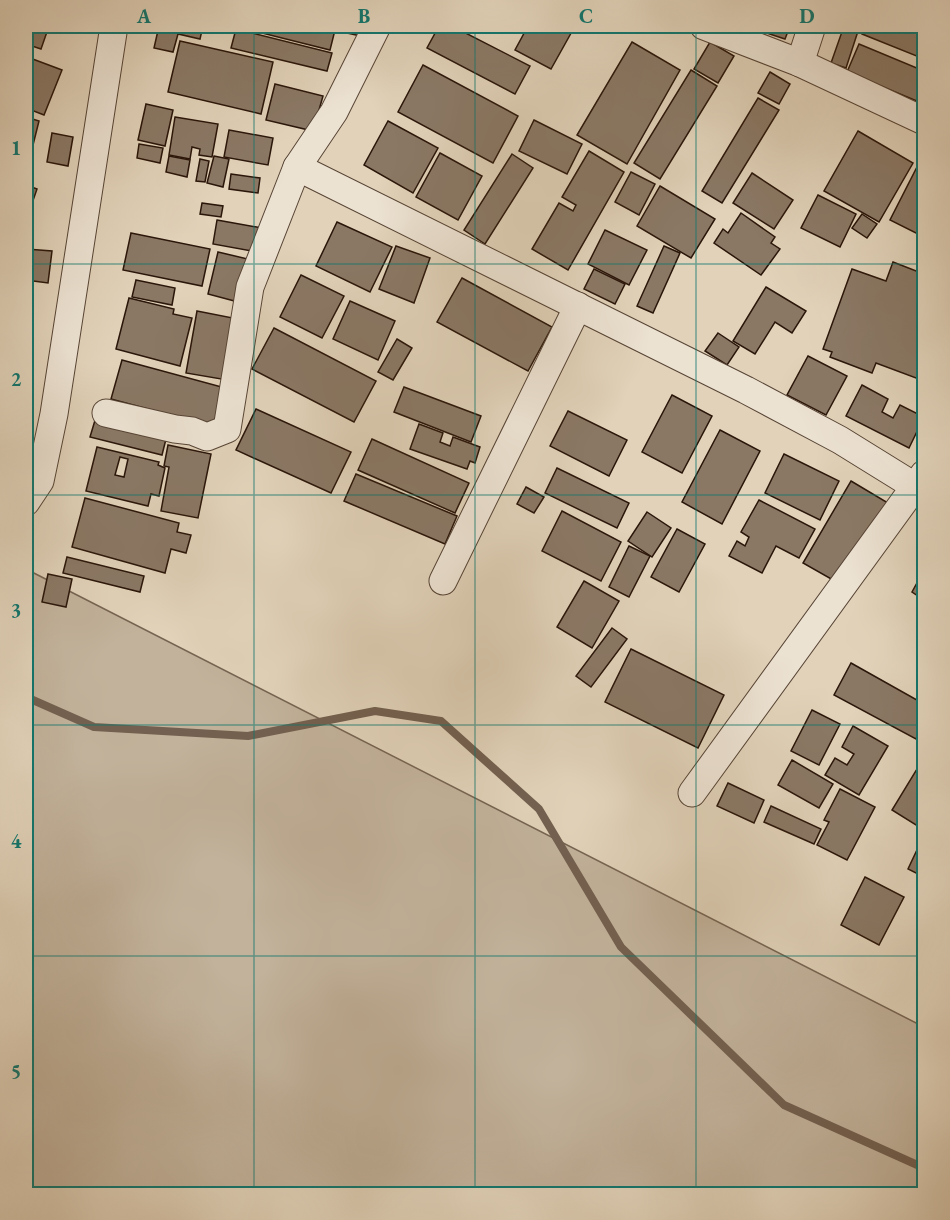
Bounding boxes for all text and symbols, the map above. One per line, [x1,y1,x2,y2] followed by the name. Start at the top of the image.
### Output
[136,3,152,29] text: A
[358,3,370,29] text: B
[579,3,593,29] text: C
[799,3,815,29] text: D
[11,135,21,161] text: 1
[11,366,22,392] text: 2
[11,597,21,623] text: 3
[11,828,22,854] text: 4
[11,1058,21,1084] text: 5

